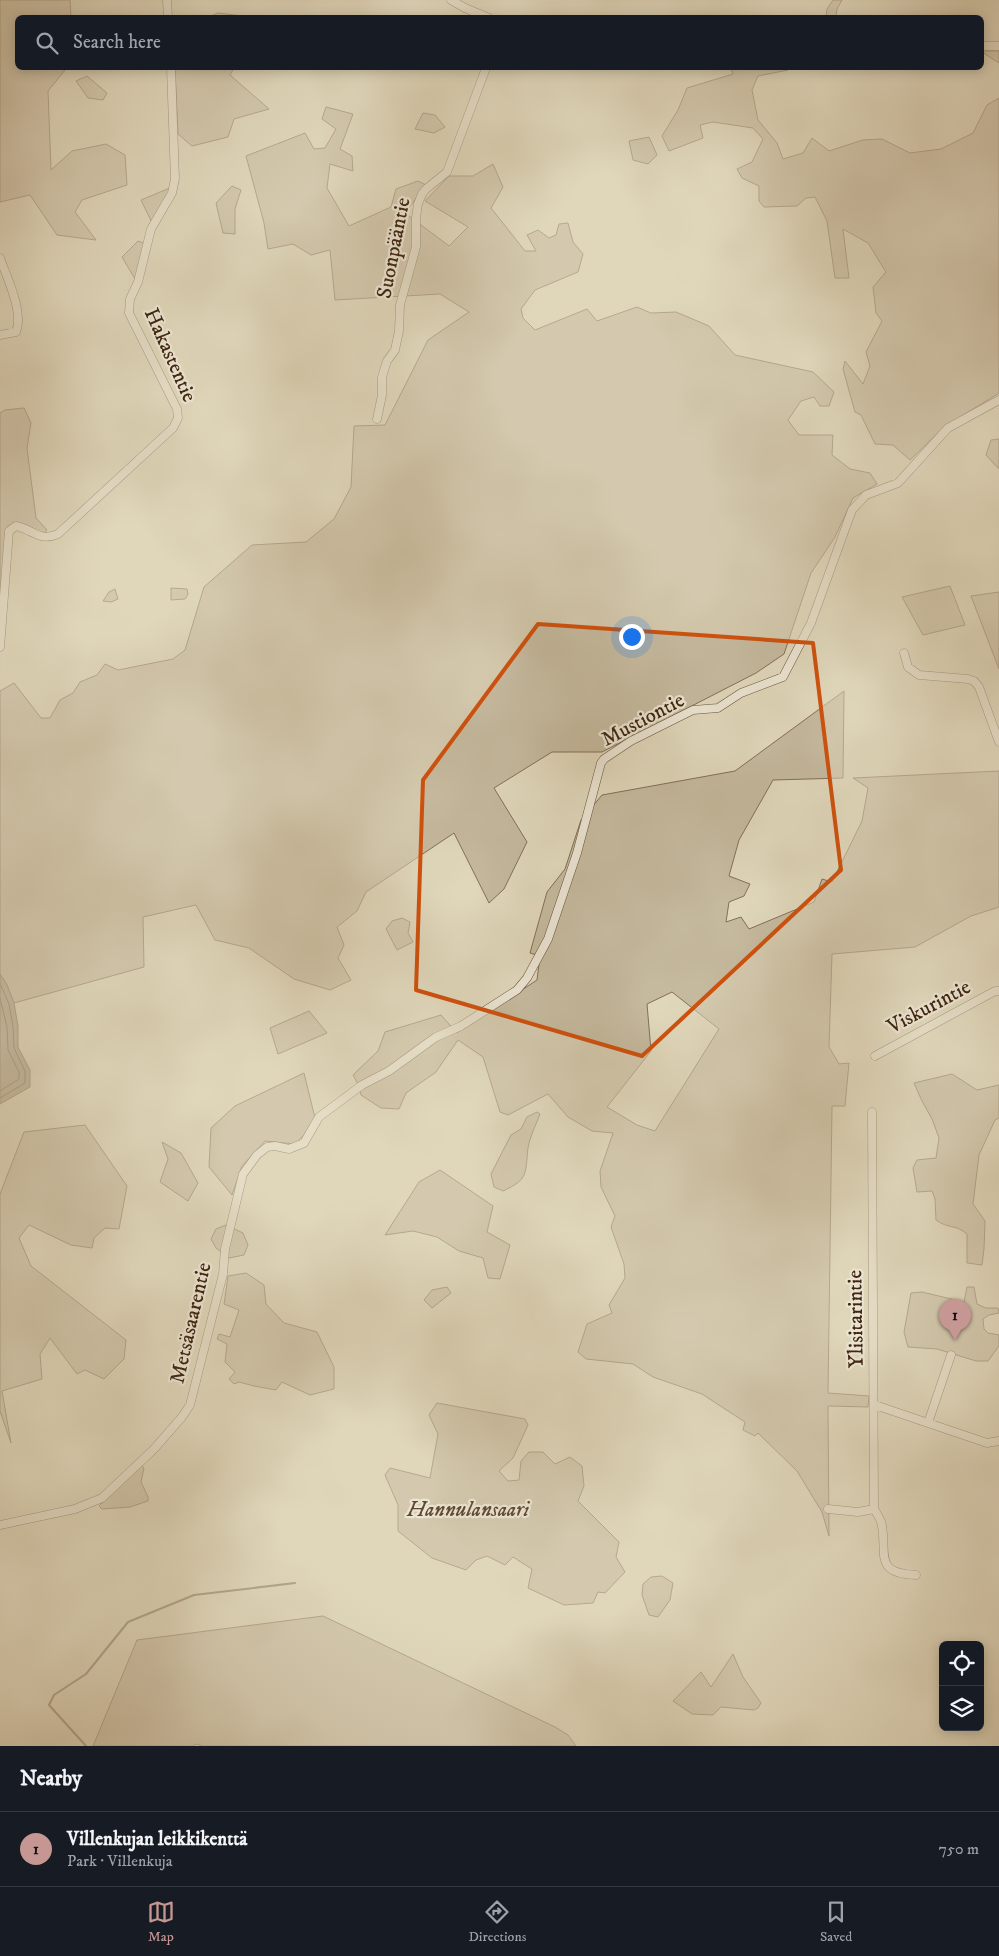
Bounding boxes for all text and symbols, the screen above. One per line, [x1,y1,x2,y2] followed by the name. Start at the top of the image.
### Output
[15,15,984,70] search box
[33,29,61,57] icon: search
[73,31,161,54] text: Search here
[371,195,417,301] street label: Suonpääntie
[138,304,202,406] street label: Hakastentie
[619,624,645,650] your location
[597,687,689,753] street label: Mustiontie
[882,974,976,1040] street label: Viskurintie
[164,1260,218,1386] street label: Metsäsaarentie
[842,1269,870,1368] street label: Ylisitarintie
[939,1299,971,1340] pin: 1
[406,1497,531,1523] park label: Hannulansaari
[939,1641,984,1731] map controls
[939,1641,984,1686] button: locate
[939,1686,984,1731] button: layers
[20,1766,82,1792] text: Nearby
[67,1828,247,1851] text: Villenkujan leikkikenttä
[33,1839,39,1859] text: 1
[939,1839,979,1859] text: 750 m
[67,1851,173,1871] text: Park · Villenkuja
[147,1898,175,1946] tab: Map
[468,1898,526,1946] tab: Directions
[820,1898,852,1946] tab: Saved

